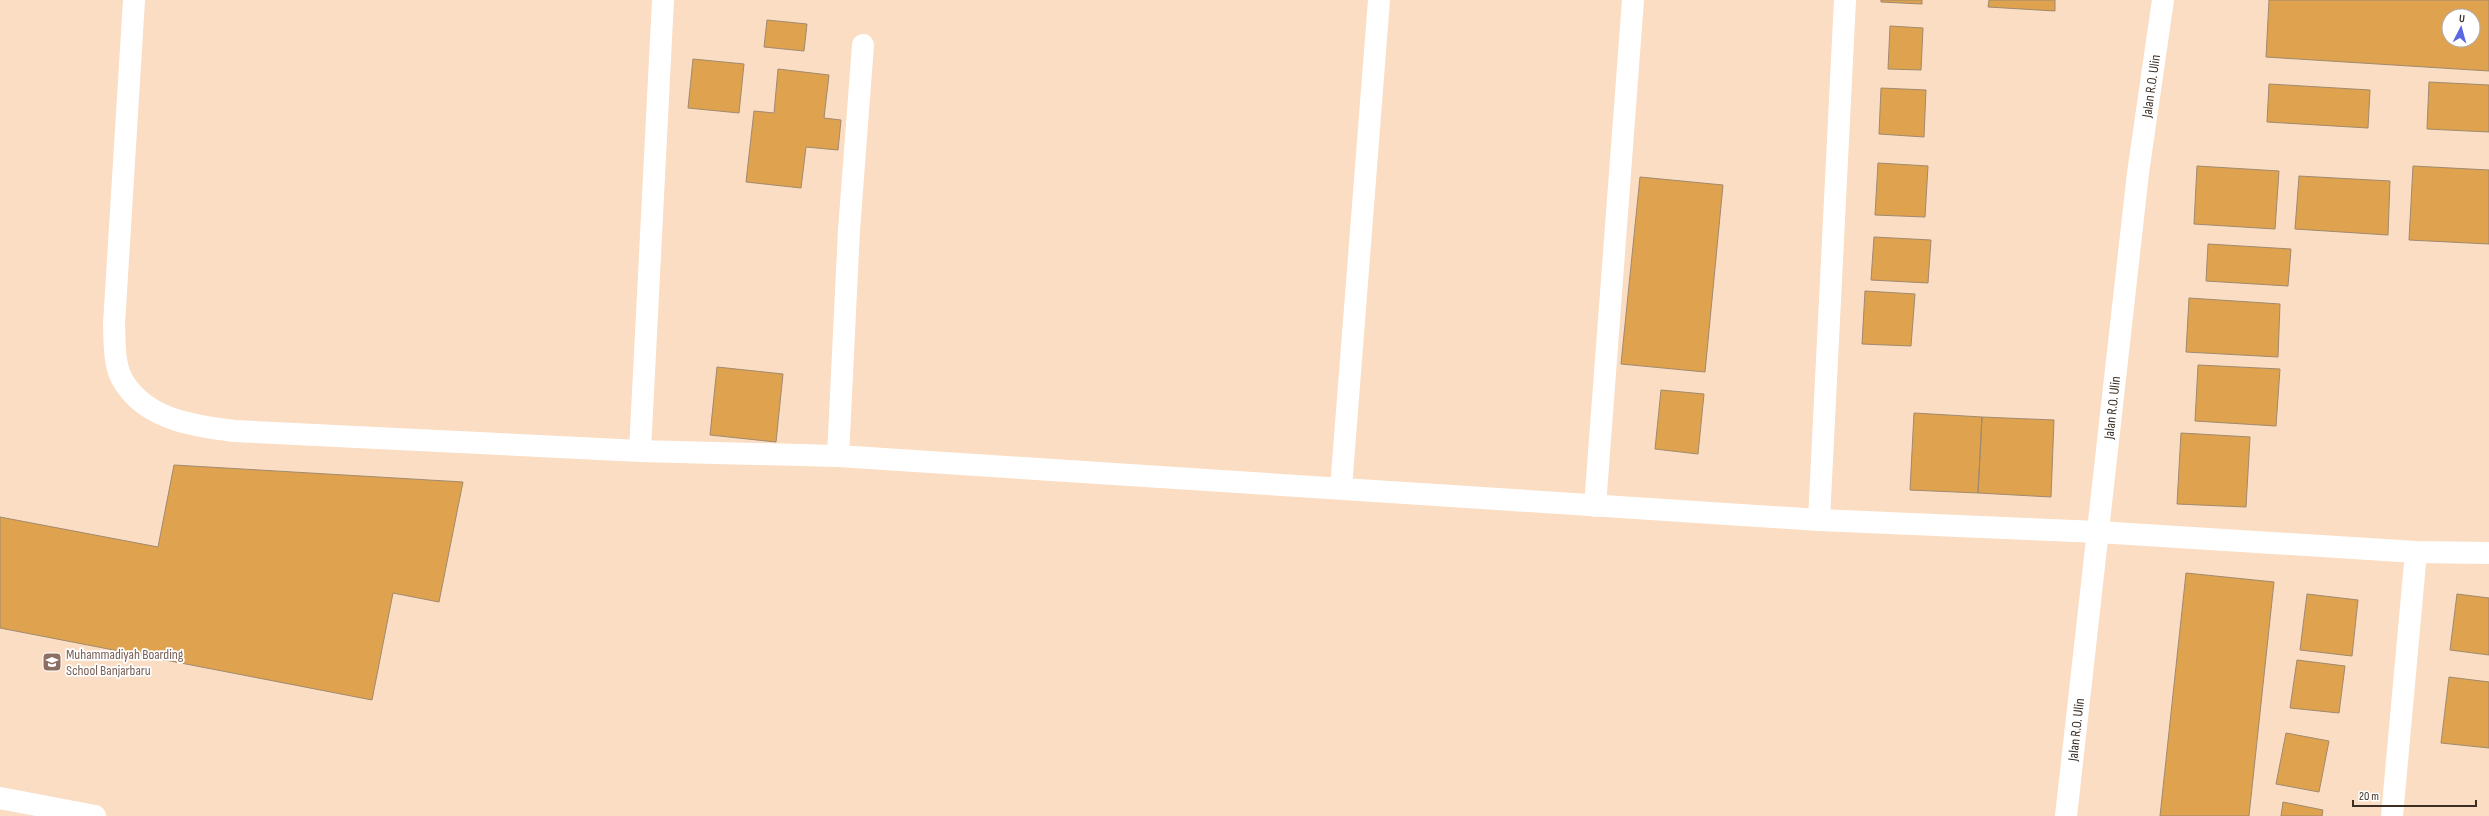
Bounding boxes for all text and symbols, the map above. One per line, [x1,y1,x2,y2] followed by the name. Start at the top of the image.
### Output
[2441,8,2481,48] north arrow
[2458,12,2466,25] text: U
[2138,53,2164,119] street label: Jalan R.O. Ulin
[2100,375,2124,441] street label: Jalan R.O. Ulin
[66,646,184,679] place label: Muhammadiyah Boarding School Banjarbaru
[41,651,63,673] school or university icon: Muhammadiyah Boarding School Banjarbaru
[2064,697,2088,763] street label: Jalan R.O. Ulin
[2353,782,2476,808] scale bar
[2359,789,2379,804] text: 20 m

